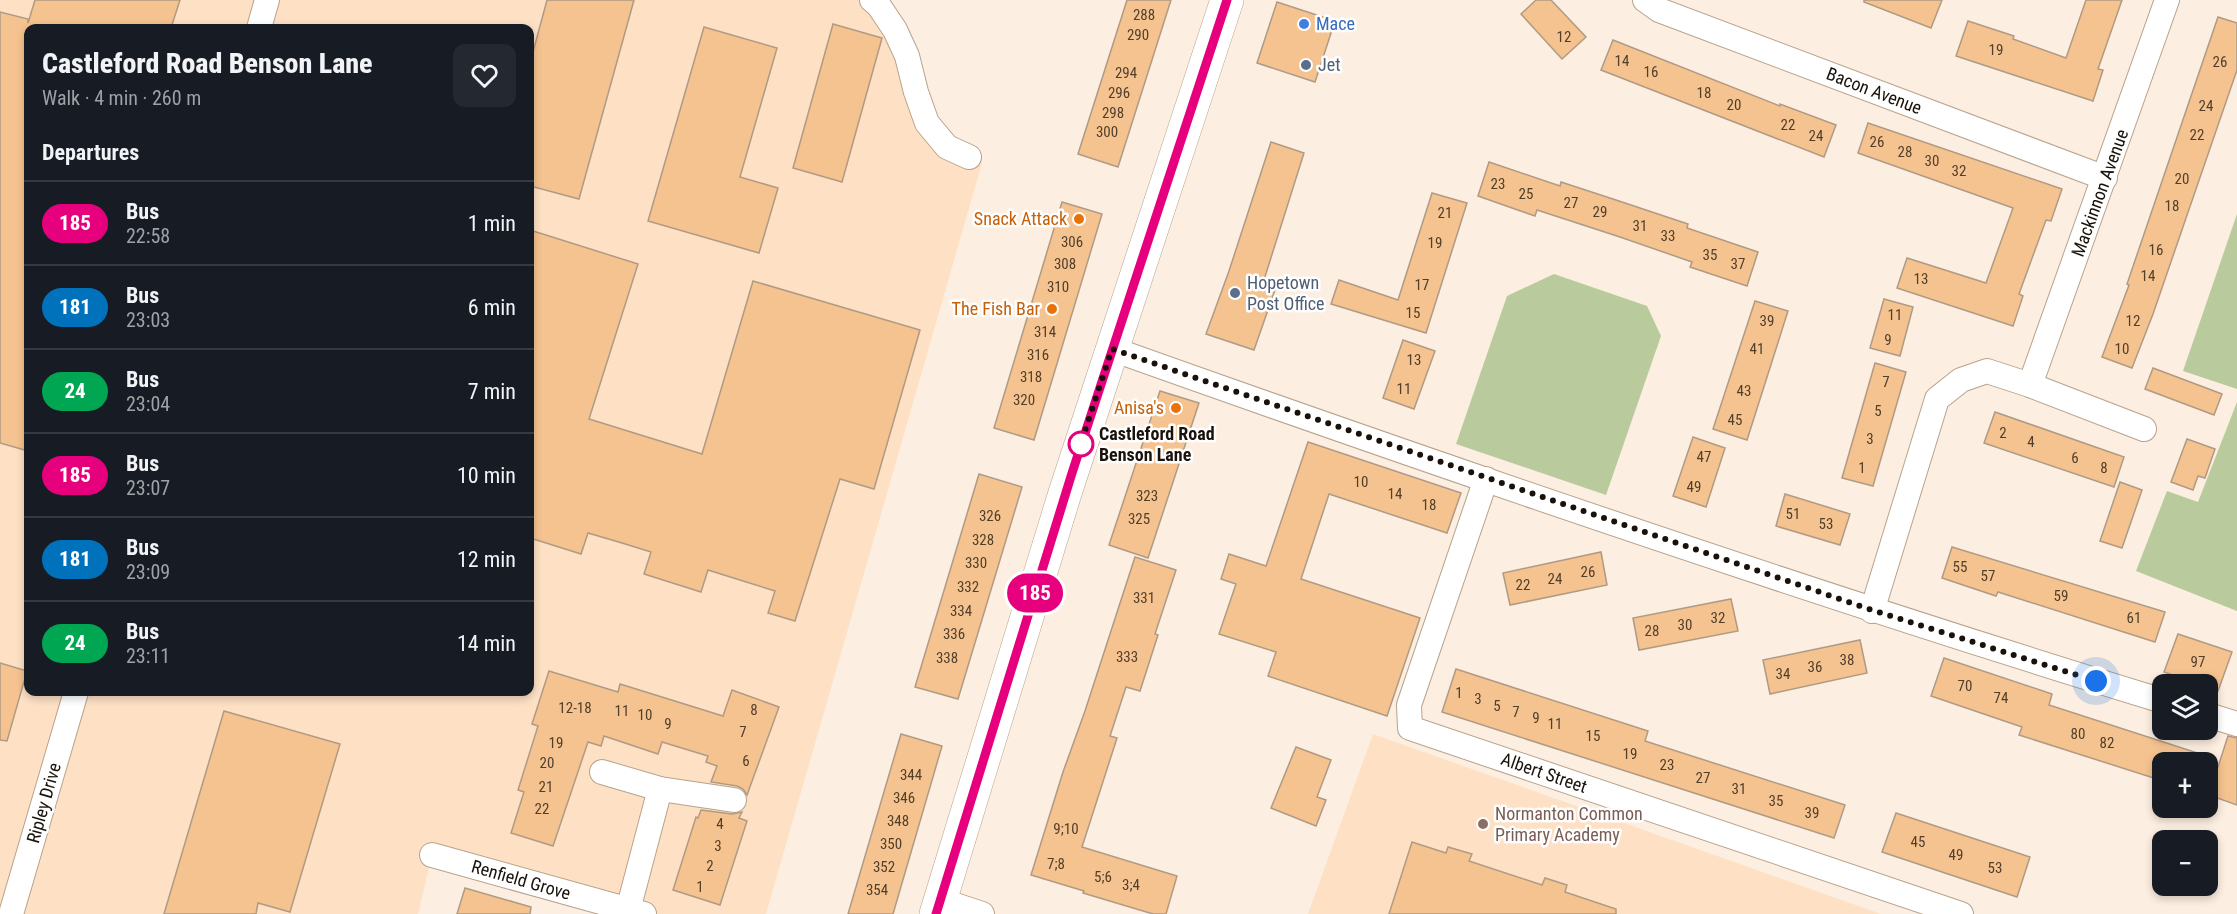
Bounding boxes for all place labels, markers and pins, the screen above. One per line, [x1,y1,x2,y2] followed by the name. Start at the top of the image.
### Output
[1316,13,1355,34] place label: Mace
[1297,17,1311,31] marker: Mace
[1318,54,1340,75] place label: Jet
[1299,58,1313,72] marker: Jet
[974,208,1067,229] place label: Snack Attack
[1072,212,1086,226] marker: Snack Attack
[1247,272,1325,314] place label: Hopetown Post Office
[1228,286,1242,300] marker: Hopetown Post Office
[952,298,1041,319] place label: The Fish Bar
[1045,302,1059,316] marker: The Fish Bar
[1114,397,1164,418] place label: Anisa's
[1169,401,1183,415] marker: Anisa's
[1099,423,1215,465] place label: Castleford Road Benson Lane
[1068,431,1094,457] marker: Castleford Road Benson Lane
[1495,803,1643,845] place label: Normanton Common Primary Academy
[1476,817,1490,831] marker: Normanton Common Primary Academy

